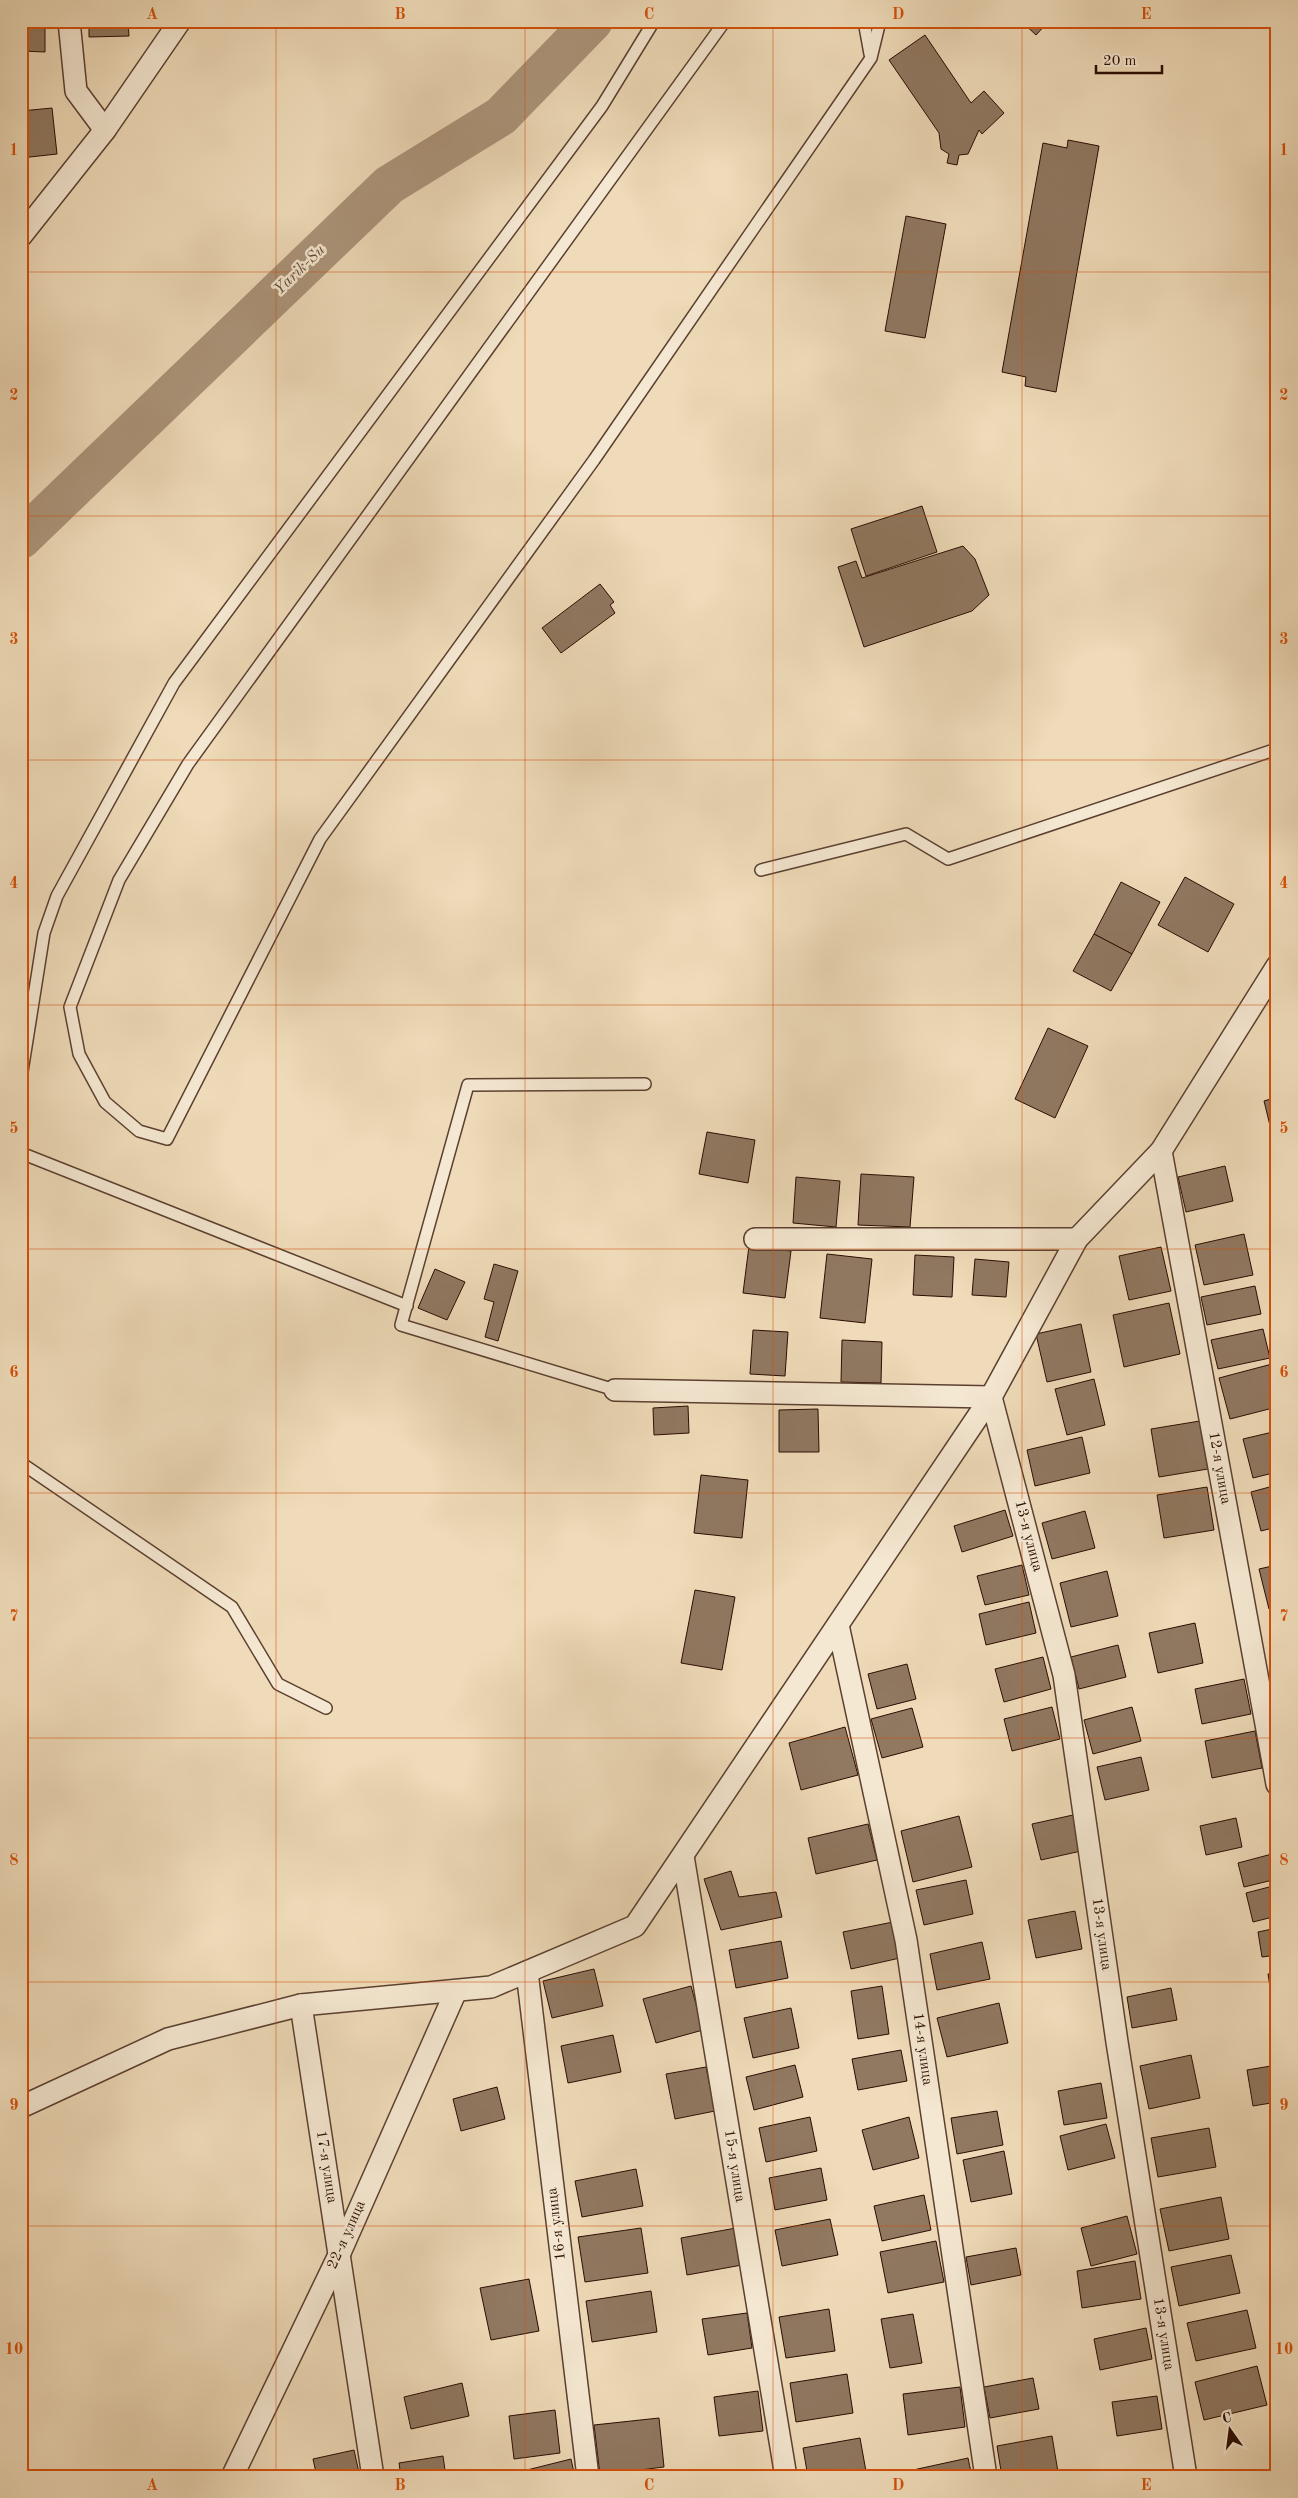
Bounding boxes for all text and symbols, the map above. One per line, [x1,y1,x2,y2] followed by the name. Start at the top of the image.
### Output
[146,7,158,23] text: A
[394,7,406,23] text: B
[644,7,654,23] text: C
[892,7,904,23] text: D
[1140,7,1152,23] text: E
[1096,42,1162,74] scale bar
[1103,54,1137,69] text: 20 m
[9,143,19,159] text: 1
[1279,143,1289,159] text: 1
[271,242,329,298] water label: Yarik-Su
[9,388,19,404] text: 2
[1279,388,1289,404] text: 2
[9,632,19,648] text: 3
[1279,632,1289,648] text: 3
[9,876,19,892] text: 4
[1279,876,1289,892] text: 4
[9,1121,19,1137] text: 5
[1279,1121,1289,1137] text: 5
[9,1365,19,1381] text: 6
[1279,1365,1289,1381] text: 6
[1205,1431,1233,1506] street label: 12-я улица
[1011,1499,1045,1574] street label: 13-я улица
[9,1609,19,1625] text: 7
[1279,1609,1289,1625] text: 7
[9,1853,19,1869] text: 8
[1279,1853,1289,1869] text: 8
[1088,1897,1114,1972] street label: 13-я улица
[909,2012,935,2087] street label: 14-я улица
[9,2098,19,2114] text: 9
[1279,2098,1289,2114] text: 9
[721,2129,747,2204] street label: 15-я улица
[313,2130,339,2205] street label: 17-я улица
[545,2186,569,2261] street label: 16-я улица
[325,2198,369,2272] street label: 22-я улица
[1150,2297,1176,2372] street label: 13-я улица
[5,2342,23,2358] text: 10
[1275,2342,1293,2358] text: 10
[1206,2406,1256,2456] north arrow
[1221,2410,1233,2426] text: С
[146,2478,158,2494] text: A
[394,2478,406,2494] text: B
[644,2478,654,2494] text: C
[892,2478,904,2494] text: D
[1140,2478,1152,2494] text: E

